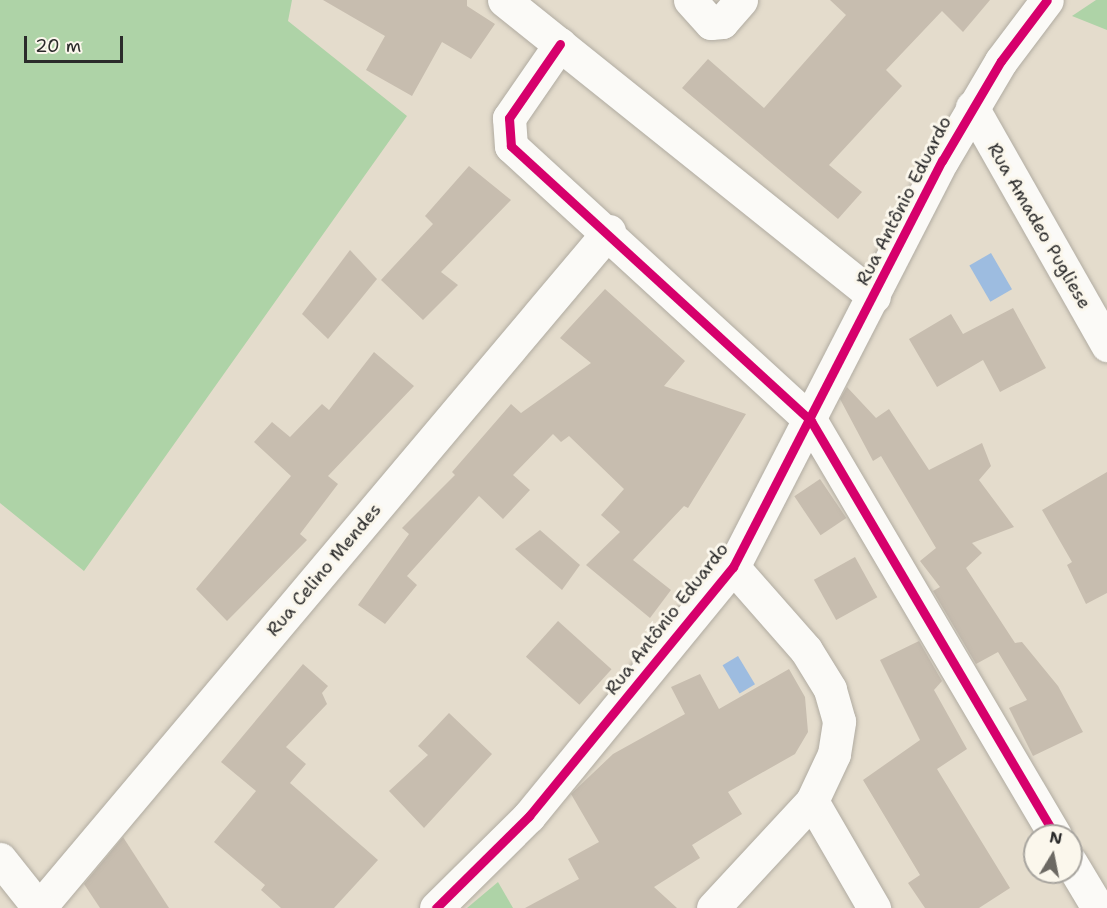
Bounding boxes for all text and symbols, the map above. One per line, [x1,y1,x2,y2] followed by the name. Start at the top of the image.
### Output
[27,24,126,62] scale bar
[35,34,81,58] text: 20 m
[852,113,956,289] street label: Rua Antônio Eduardo
[983,139,1095,313] street label: Rua Amadeo Pugliese
[262,499,386,641] street label: Rua Celino Mendes
[601,539,733,699] street label: Rua Antônio Eduardo
[1023,824,1083,884] north arrow
[1048,826,1064,849] text: N

